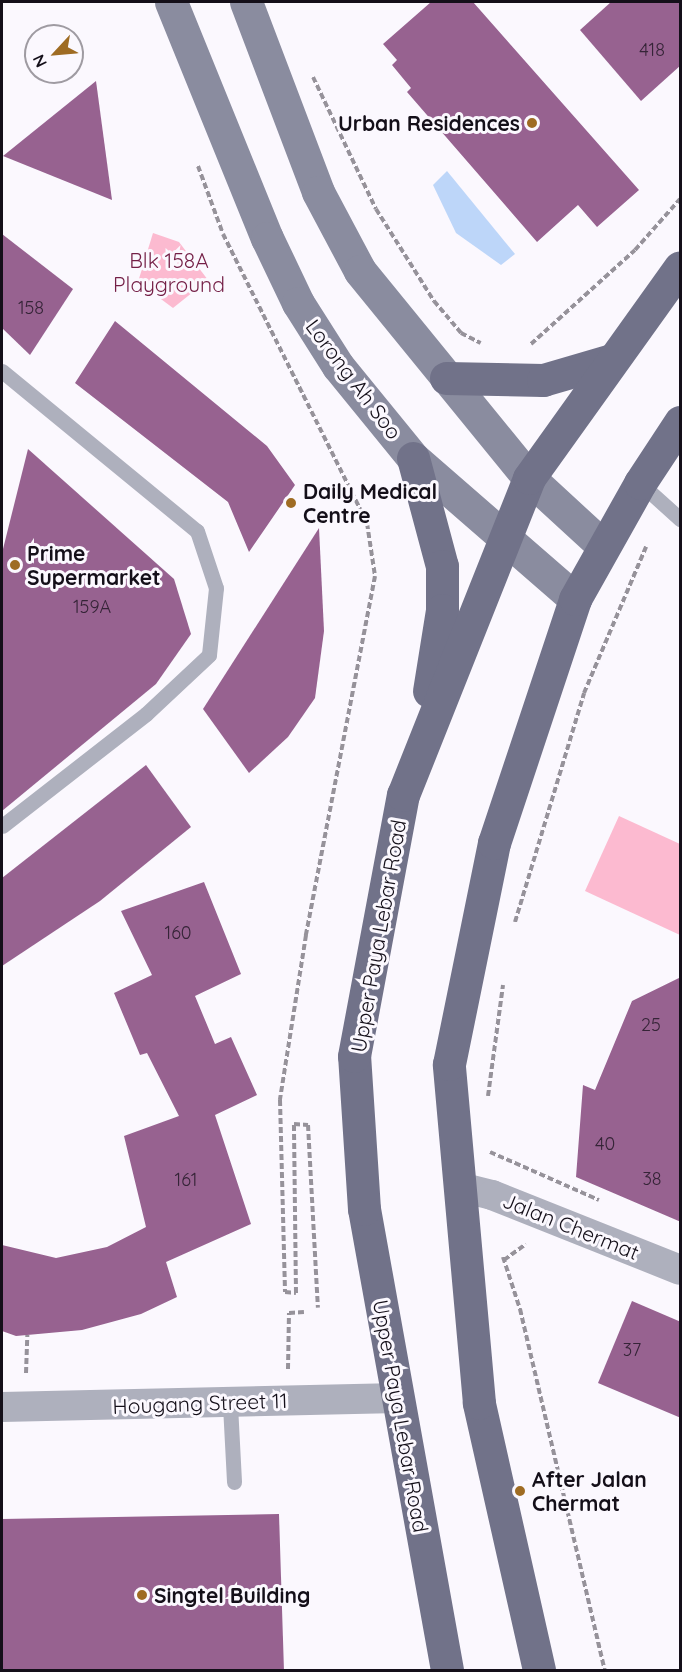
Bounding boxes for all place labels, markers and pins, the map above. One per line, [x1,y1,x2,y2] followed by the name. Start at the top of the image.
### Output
[338,110,520,136] place label: Urban Residences
[525,116,539,130] marker: Urban Residences
[303,478,437,528] place label: Daily Medical Centre
[284,496,298,510] marker: Daily Medical Centre
[27,540,161,590] place label: Prime Supermarket
[8,558,22,572] marker: Prime Supermarket
[532,1466,647,1516] place label: After Jalan Chermat
[513,1484,527,1498] marker: After Jalan Chermat
[154,1582,310,1608] place label: Singtel Building
[135,1588,149,1602] marker: Singtel Building

